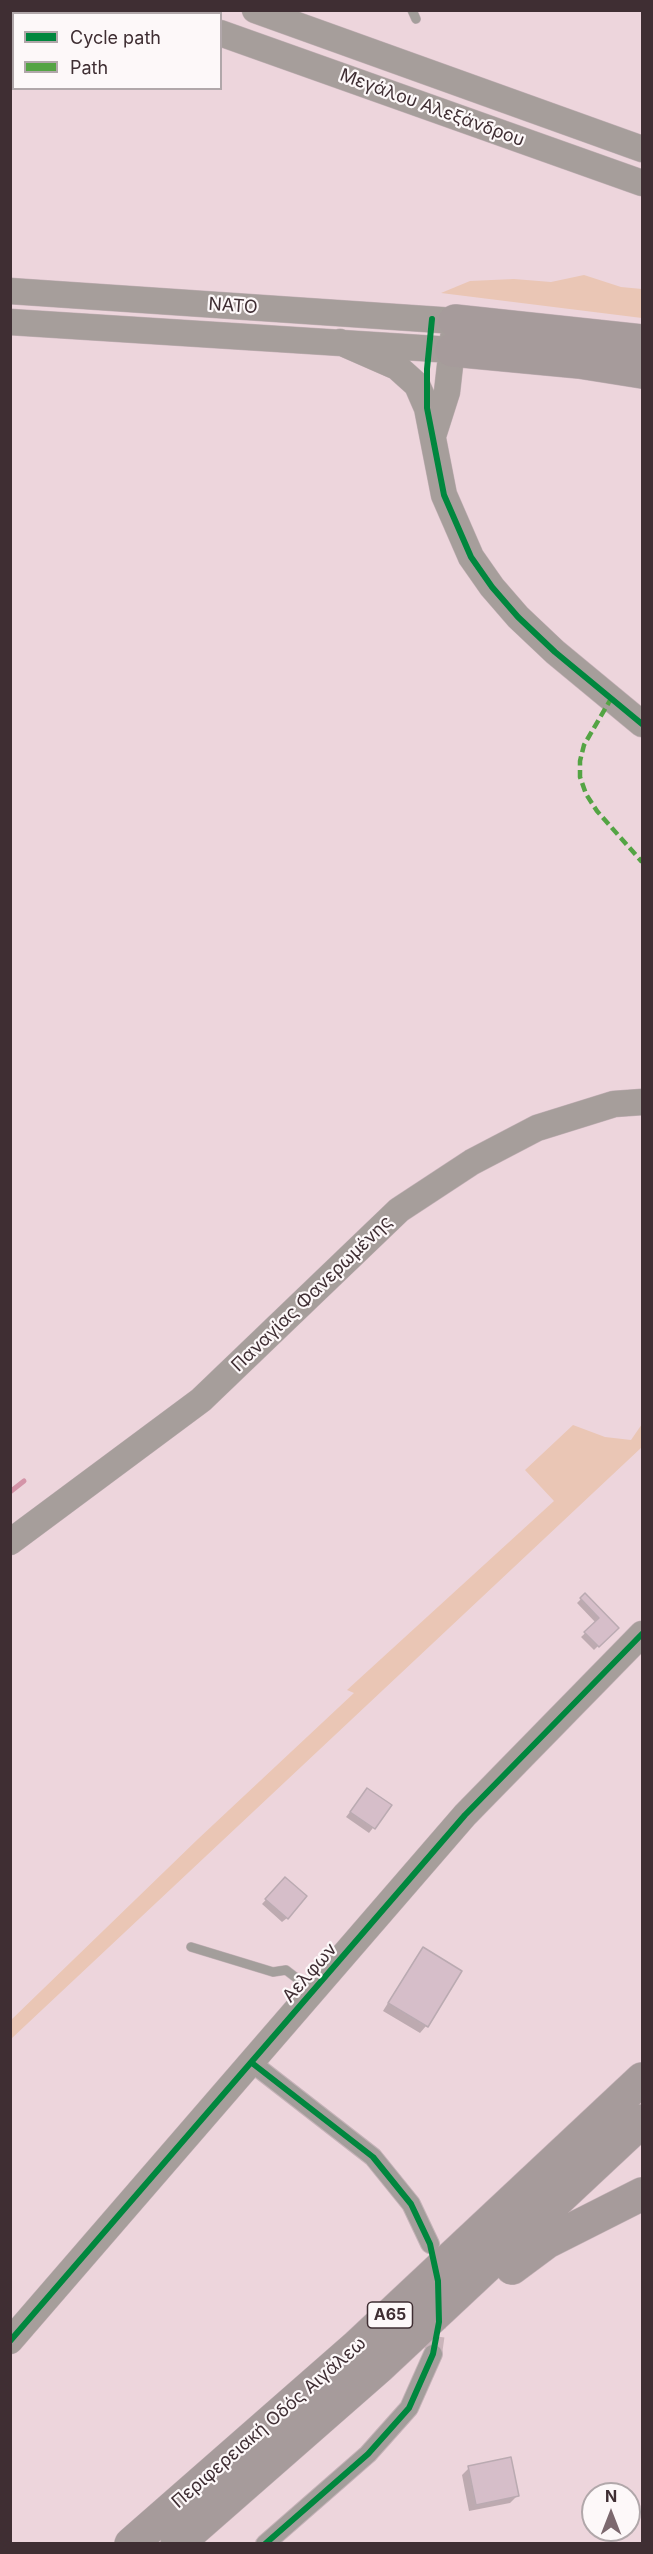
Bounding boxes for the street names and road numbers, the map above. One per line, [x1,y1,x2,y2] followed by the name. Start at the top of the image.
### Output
[337,65,527,151] street label: Μεγάλου Αλεξάνδρου
[208,294,258,318] street label: ΝΑΤΟ
[227,1212,397,1376] street label: Παναγίας Φανερωμένης
[278,1939,342,2007] street label: Αελφων
[368,2302,412,2328] road number: Α65
[168,2333,370,2513] street label: Περιφερειακή Οδός Αιγάλεω

